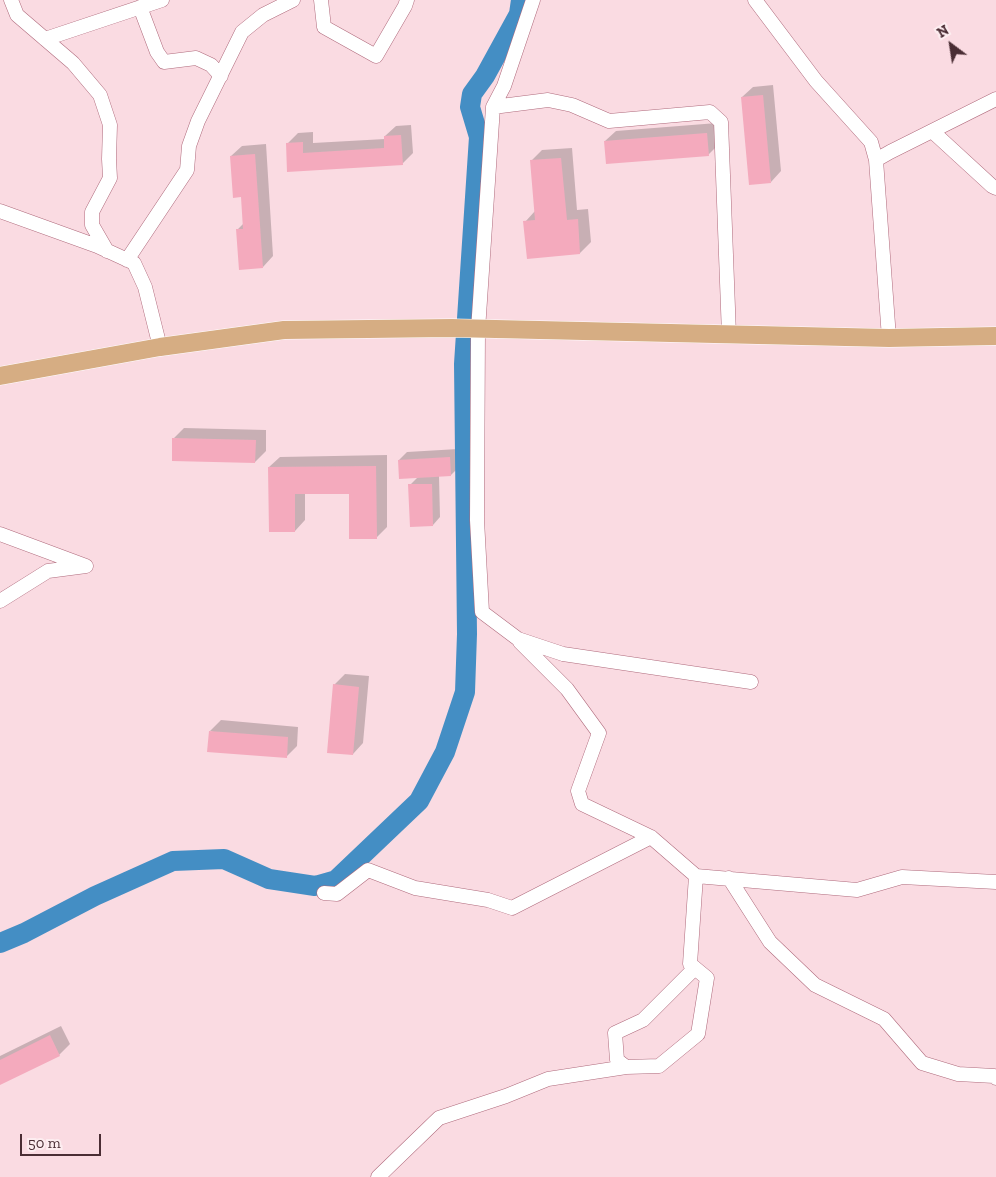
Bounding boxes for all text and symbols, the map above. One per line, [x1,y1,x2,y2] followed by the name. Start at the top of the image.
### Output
[926,20,976,70] north arrow
[934,22,952,42] text: N
[22,1124,104,1156] scale bar
[28,1134,61,1152] text: 50 m

